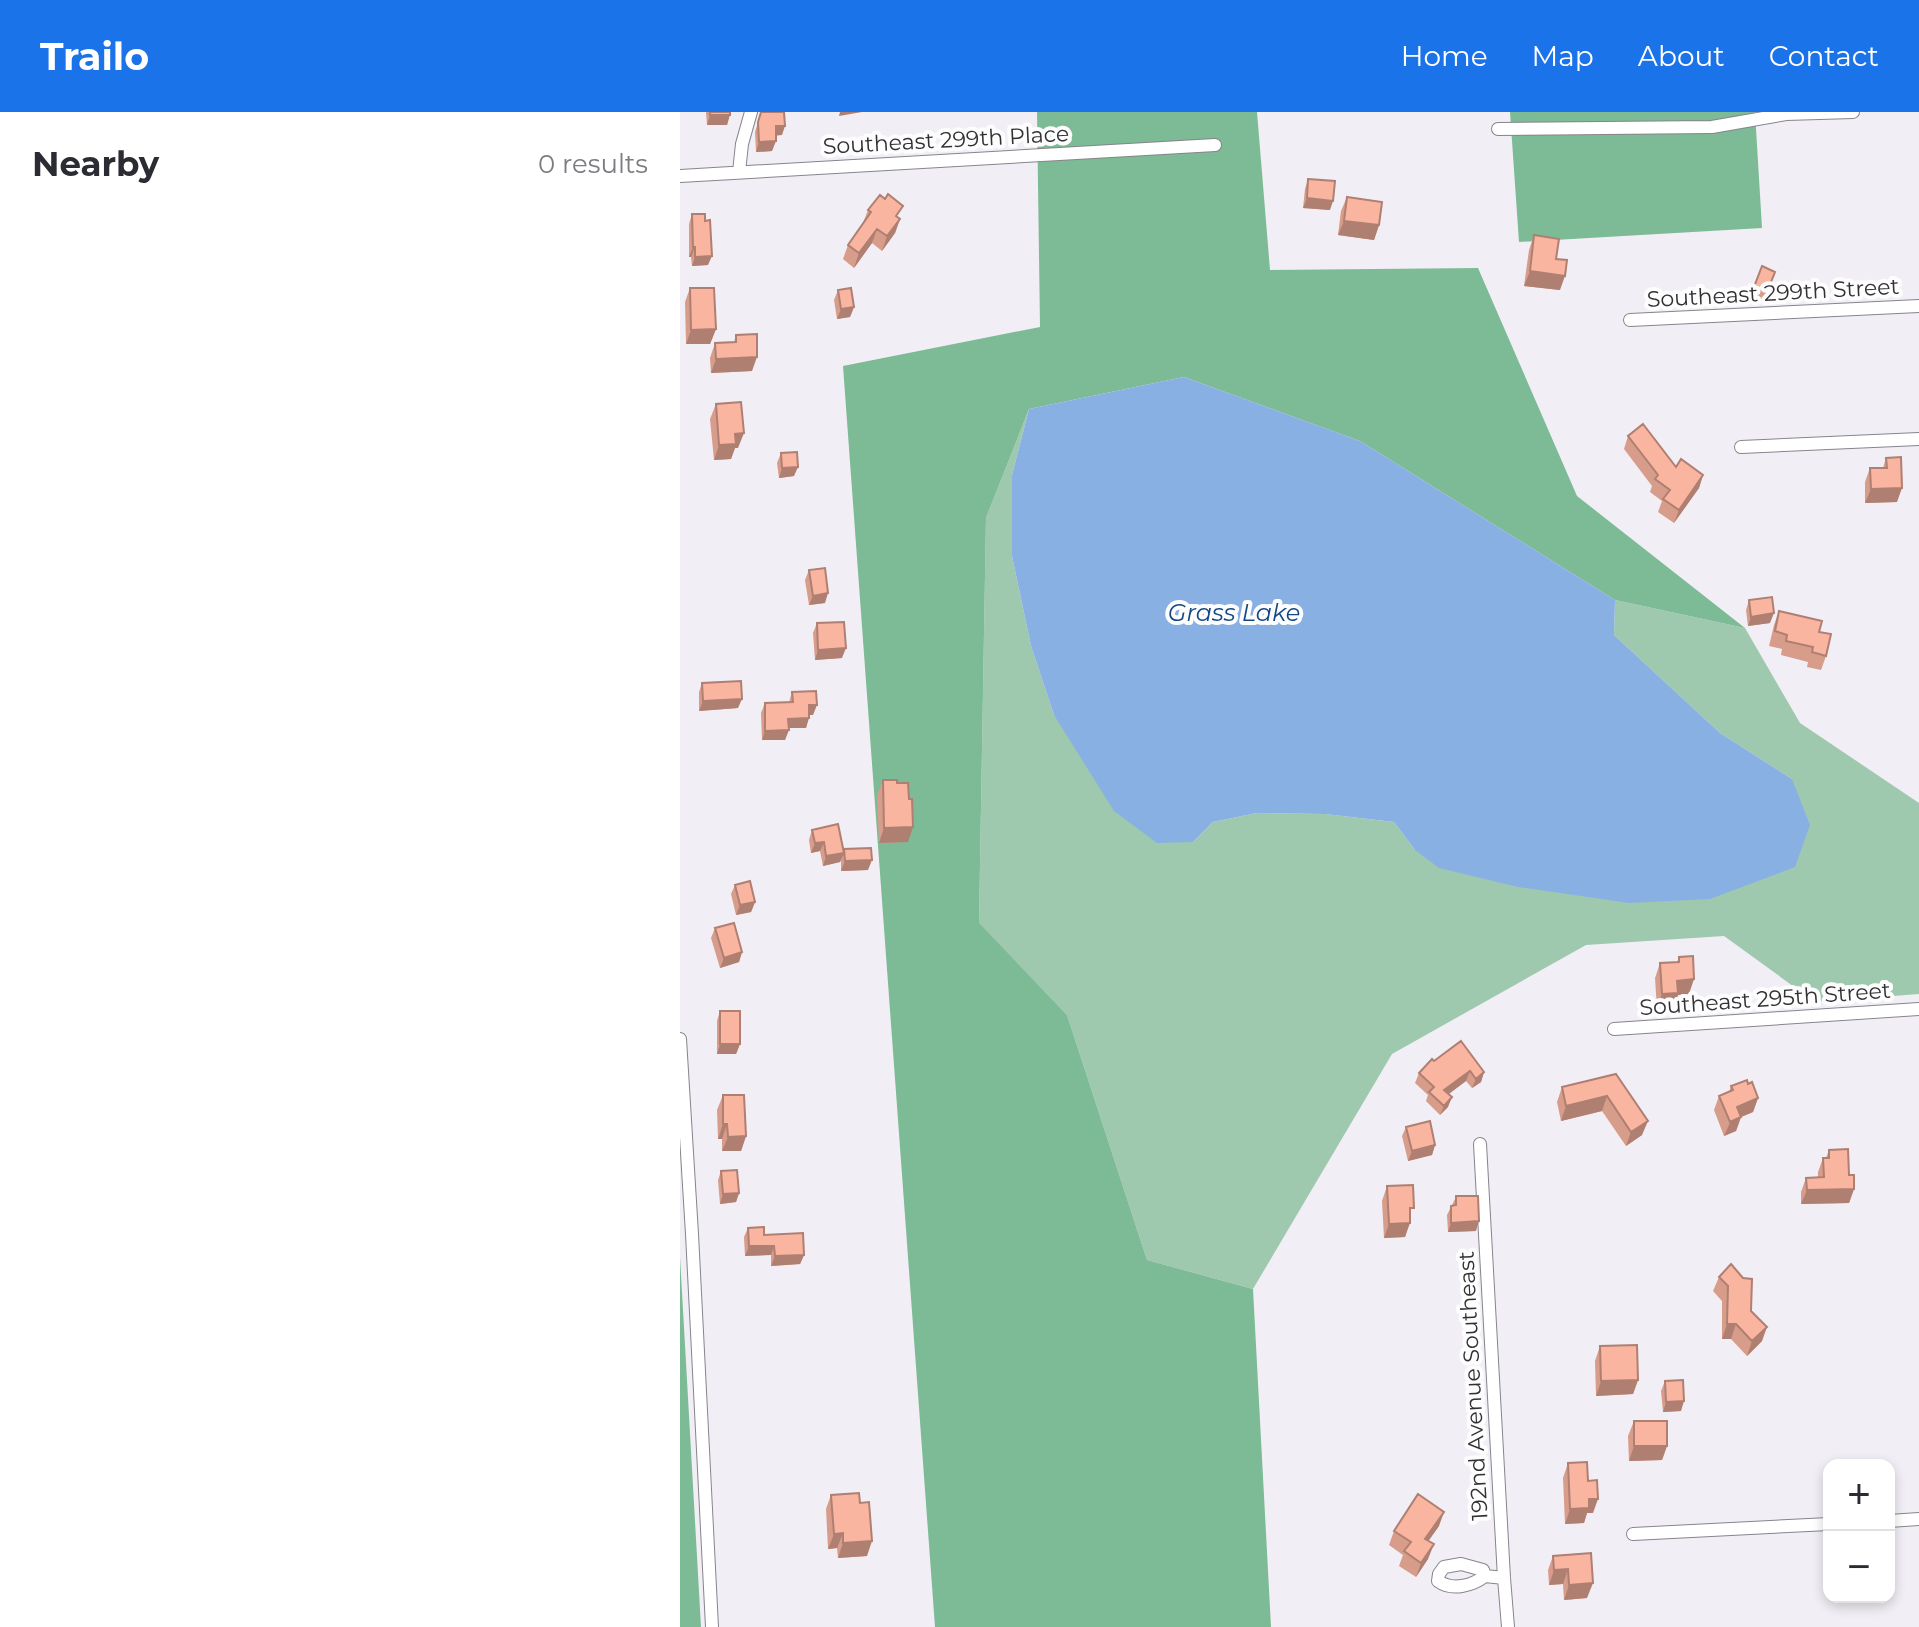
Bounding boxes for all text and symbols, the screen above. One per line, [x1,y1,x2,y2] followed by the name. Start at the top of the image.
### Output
[40,33,149,80] text: Trailo
[1401,39,1488,73] text: Home
[1532,39,1594,73] text: Map
[1638,39,1725,73] text: About
[1769,39,1879,73] text: Contact
[822,120,1070,160] street label: Southeast 299th Place
[32,143,159,185] text: Nearby
[538,148,648,180] text: 0 results
[1646,273,1900,313] street label: Southeast 299th Street
[1168,598,1300,627] water label: Grass Lake
[1639,977,1892,1021] street label: Southeast 295th Street
[1452,1251,1494,1521] street label: 192nd Avenue Southeast
[1823,1459,1895,1603] map controls
[1823,1459,1895,1531] button: +
[1823,1531,1895,1603] button: −

